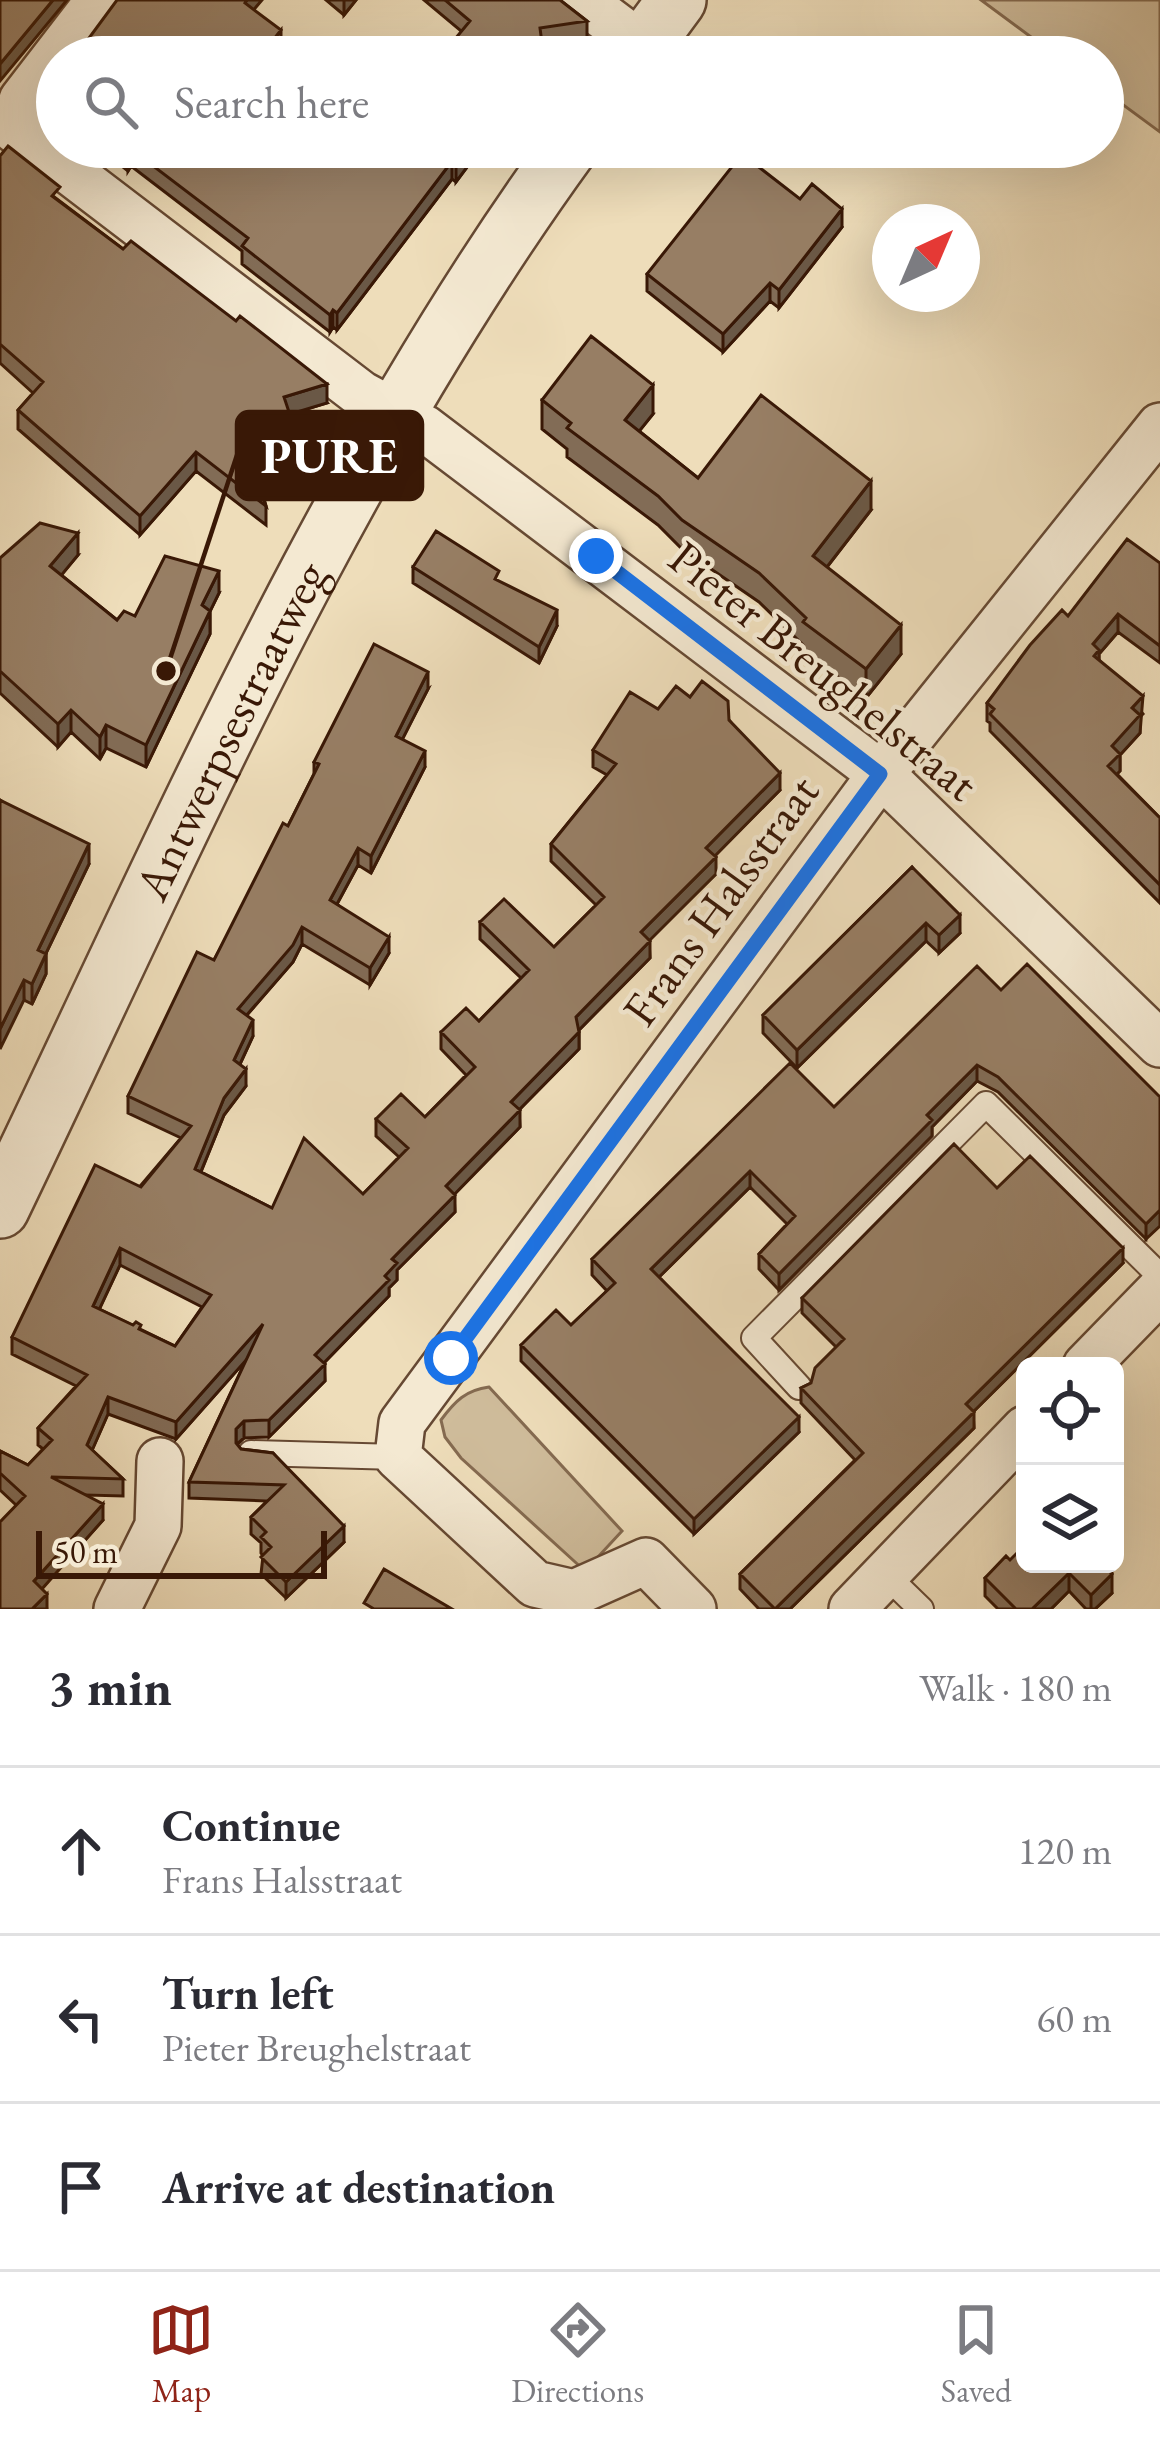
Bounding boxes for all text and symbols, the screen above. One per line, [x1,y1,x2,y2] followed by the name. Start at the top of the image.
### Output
[36,36,1124,168] search box
[78,69,144,135] icon: search
[174,73,369,131] text: Search here
[872,204,980,312] north arrow
[237,412,422,499] callout: PURE
[260,422,398,488] text: PURE
[657,526,991,814] street label: Pieter Breughelstraat
[569,529,623,583] route end
[119,549,341,911] street label: Antwerpsestraatweg
[608,762,832,1038] street label: Frans Halsstraat
[424,1331,478,1385] route start
[1016,1357,1124,1573] map controls
[1016,1357,1124,1465] button: locate
[1016,1465,1124,1573] button: layers
[36,1525,327,1578] scale bar
[54,1530,118,1573] text: 50 m
[48,1654,172,1720] text: 3 min
[919,1662,1112,1713] text: Walk · 180 m
[162,1796,340,1854] text: Continue
[48,1818,114,1884] icon: ahead
[1018,1825,1112,1876] text: 120 m
[162,1854,402,1905] text: Frans Halsstraat
[162,1964,334,2022] text: Turn left
[48,1986,114,2052] icon: left
[1036,1993,1112,2044] text: 60 m
[162,2022,471,2073] text: Pieter Breughelstraat
[48,2154,114,2220] icon: arrive
[162,2158,555,2216] text: Arrive at destination
[148,2297,214,2412] tab: Map
[511,2297,644,2412] tab: Directions
[941,2297,1012,2412] tab: Saved

